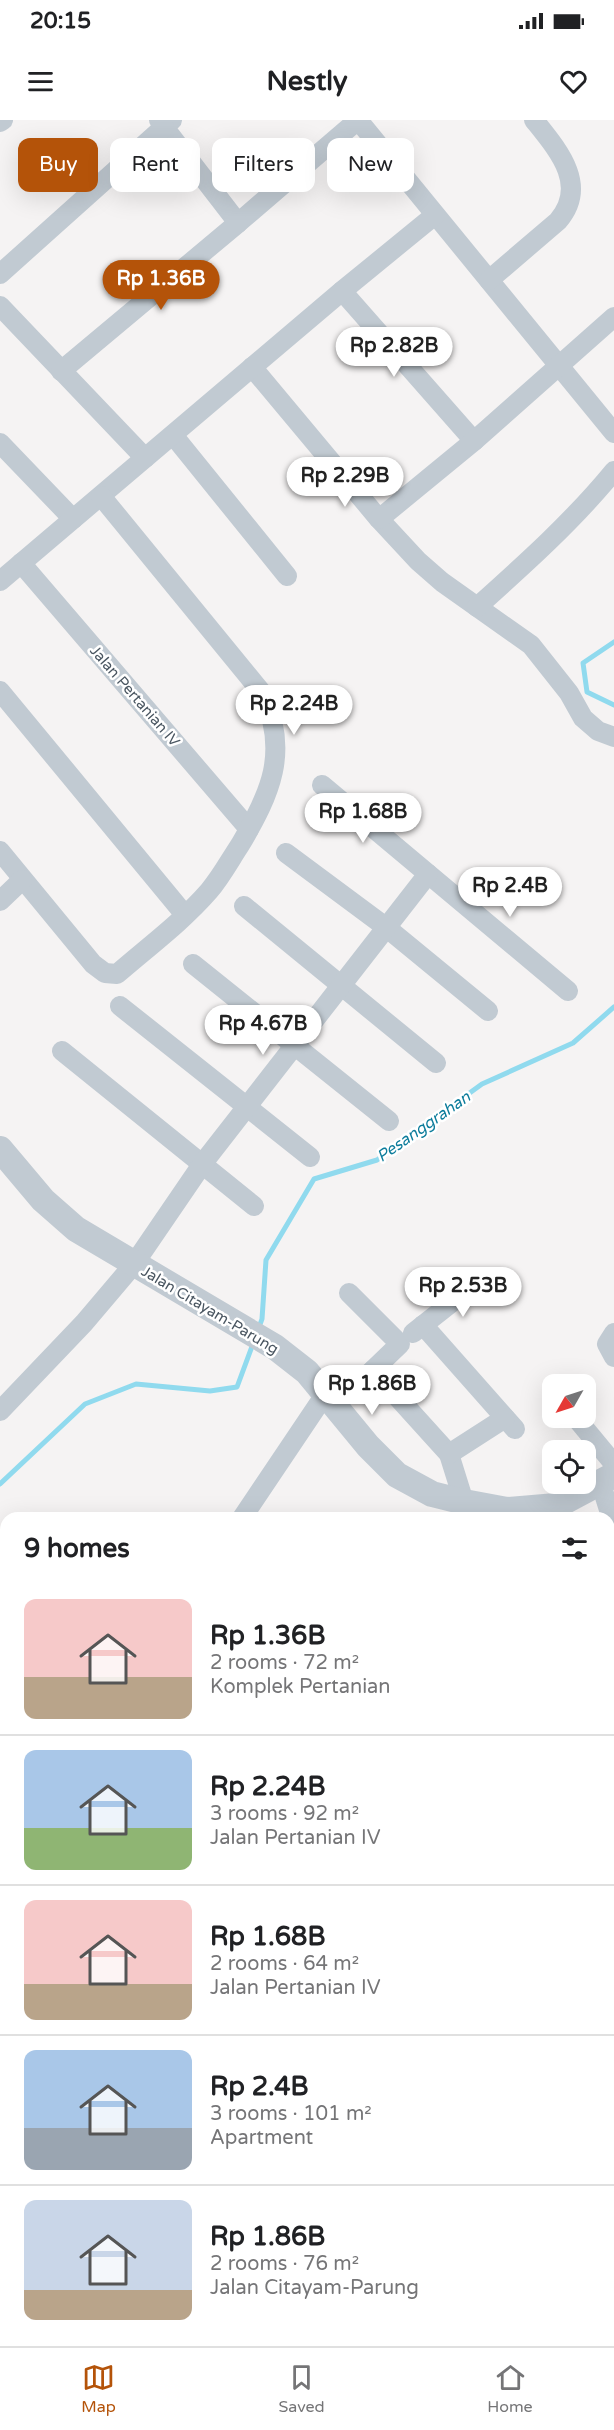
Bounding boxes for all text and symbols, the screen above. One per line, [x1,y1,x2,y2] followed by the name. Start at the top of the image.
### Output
[30,8,91,34] text: 20:15
[24,65,57,98] icon: menu
[267,65,347,98] text: Nestly
[557,65,590,98] icon: heart
[18,138,98,192] chip: Buy
[110,138,200,192] chip: Rent
[212,138,315,192] chip: Filters
[327,138,414,192] chip: New
[99,260,223,311] pin: Rp 1.36B
[117,267,205,291] text: Rp 1.36B
[332,327,456,378] pin: Rp 2.82B
[350,334,438,358] text: Rp 2.82B
[283,457,407,508] pin: Rp 2.29B
[301,464,389,488] text: Rp 2.29B
[86,642,184,751] street label: Jalan Pertanian IV
[232,685,356,736] pin: Rp 2.24B
[250,692,338,716] text: Rp 2.24B
[301,793,425,844] pin: Rp 1.68B
[319,800,407,824] text: Rp 1.68B
[455,867,565,918] pin: Rp 2.4B
[472,874,548,898] text: Rp 2.4B
[201,1005,325,1056] pin: Rp 4.67B
[219,1012,307,1036] text: Rp 4.67B
[373,1086,475,1166] water label: Pesanggrahan
[138,1262,282,1358] street label: Jalan Citayam-Parung
[401,1267,525,1318] pin: Rp 2.53B
[419,1274,507,1298] text: Rp 2.53B
[310,1365,434,1416] pin: Rp 1.86B
[328,1372,416,1396] text: Rp 1.86B
[542,1374,596,1428] north arrow
[542,1374,596,1494] map controls
[542,1440,596,1494] button: locate
[558,1532,591,1565] icon: filters
[24,1533,130,1564] text: 9 homes
[210,1620,325,1651] text: Rp 1.36B
[72,1623,144,1695] icon: home
[210,1651,359,1675] text: 2 rooms · 72 m²
[210,1675,391,1699] text: Komplek Pertanian
[210,1771,325,1802] text: Rp 2.24B
[72,1774,144,1846] icon: home
[210,1802,359,1826] text: 3 rooms · 92 m²
[210,1826,381,1850] text: Jalan Pertanian IV
[210,1921,325,1952] text: Rp 1.68B
[72,1924,144,1996] icon: home
[210,1952,359,1976] text: 2 rooms · 64 m²
[210,1976,381,2000] text: Jalan Pertanian IV
[210,2071,309,2102] text: Rp 2.4B
[72,2074,144,2146] icon: home
[210,2102,372,2126] text: 3 rooms · 101 m²
[210,2126,313,2150] text: Apartment
[210,2221,325,2252] text: Rp 1.86B
[72,2224,144,2296] icon: home
[210,2252,359,2276] text: 2 rooms · 76 m²
[210,2276,419,2300] text: Jalan Citayam-Parung
[81,2361,116,2417] tab: Map
[278,2361,325,2417] tab: Saved
[487,2361,533,2417] tab: Home

